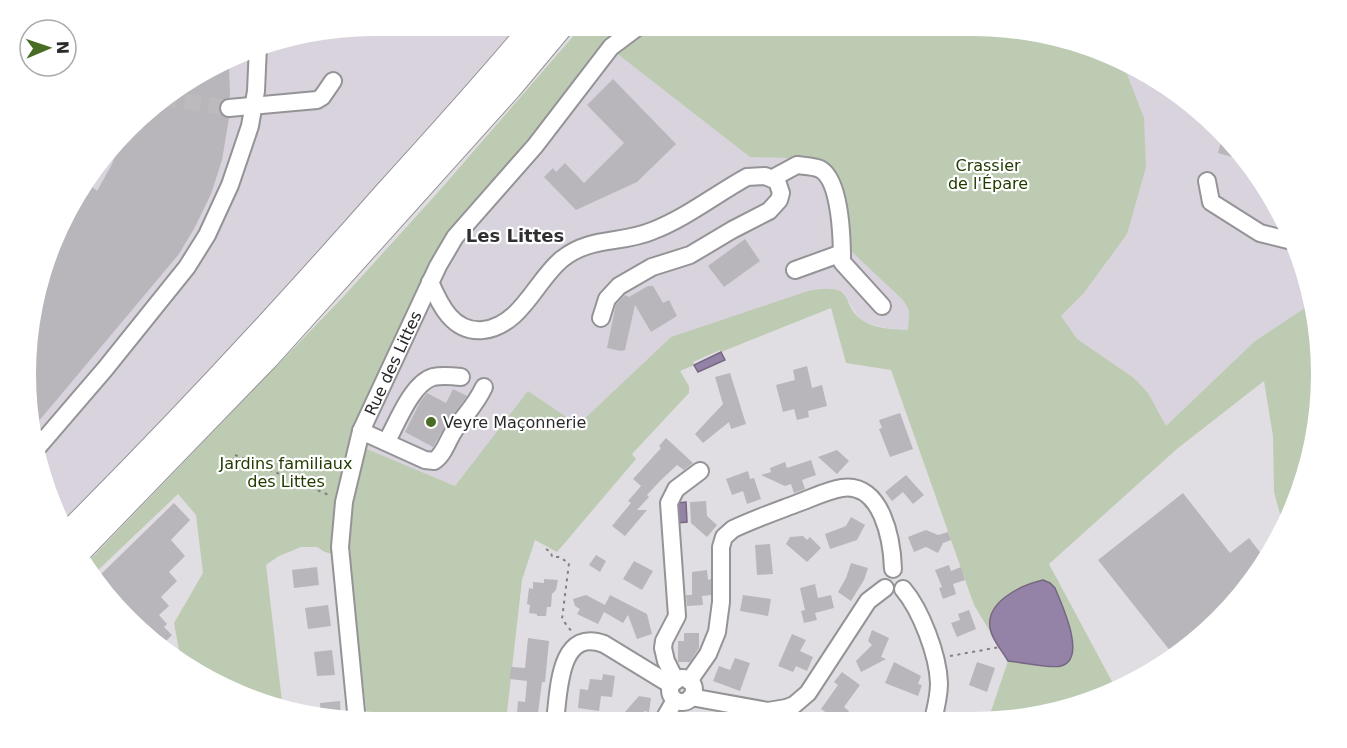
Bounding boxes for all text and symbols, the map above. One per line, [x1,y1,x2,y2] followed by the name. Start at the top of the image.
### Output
[18,18,78,78] north arrow
[53,40,72,55] text: N
[948,156,1028,193] park label: Crassier de l'Épare
[466,225,564,246] district label: Les Littes
[361,308,426,418] street label: Rue des Littes
[443,413,586,432] place label: Veyre Maçonnerie
[424,415,438,429] marker: Veyre Maçonnerie
[219,454,352,491] park label: Jardins familiaux des Littes

